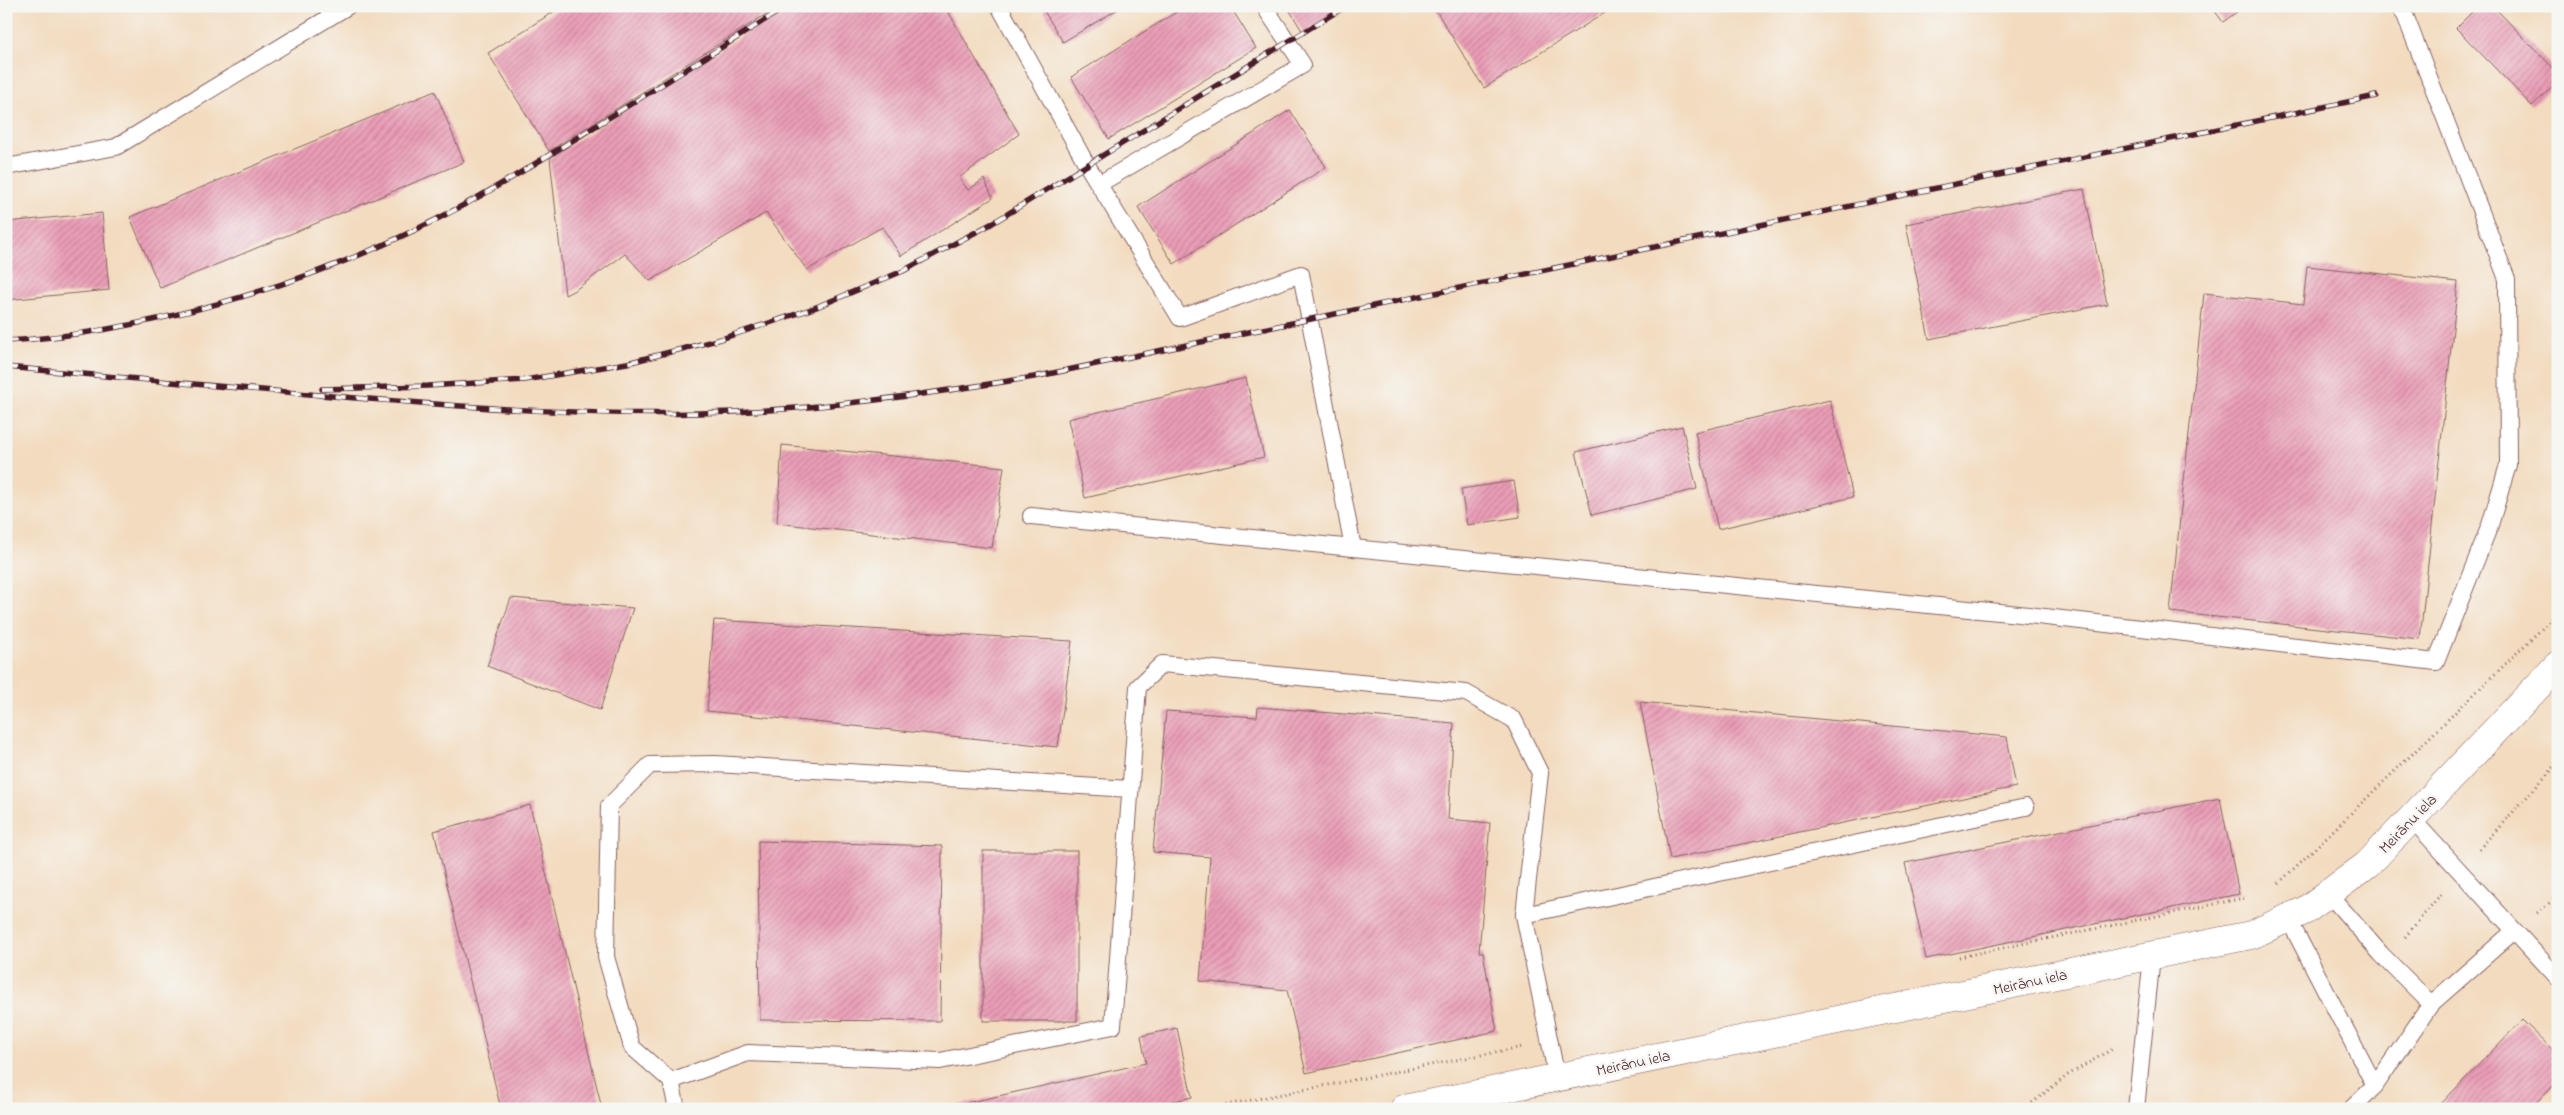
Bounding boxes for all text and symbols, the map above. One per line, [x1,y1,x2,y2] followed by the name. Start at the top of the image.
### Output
[2374,789,2443,860] street label: Meirānu iela
[1991,963,2070,1003] street label: Meirānu iela
[1594,1044,1673,1084] street label: Meirānu iela

